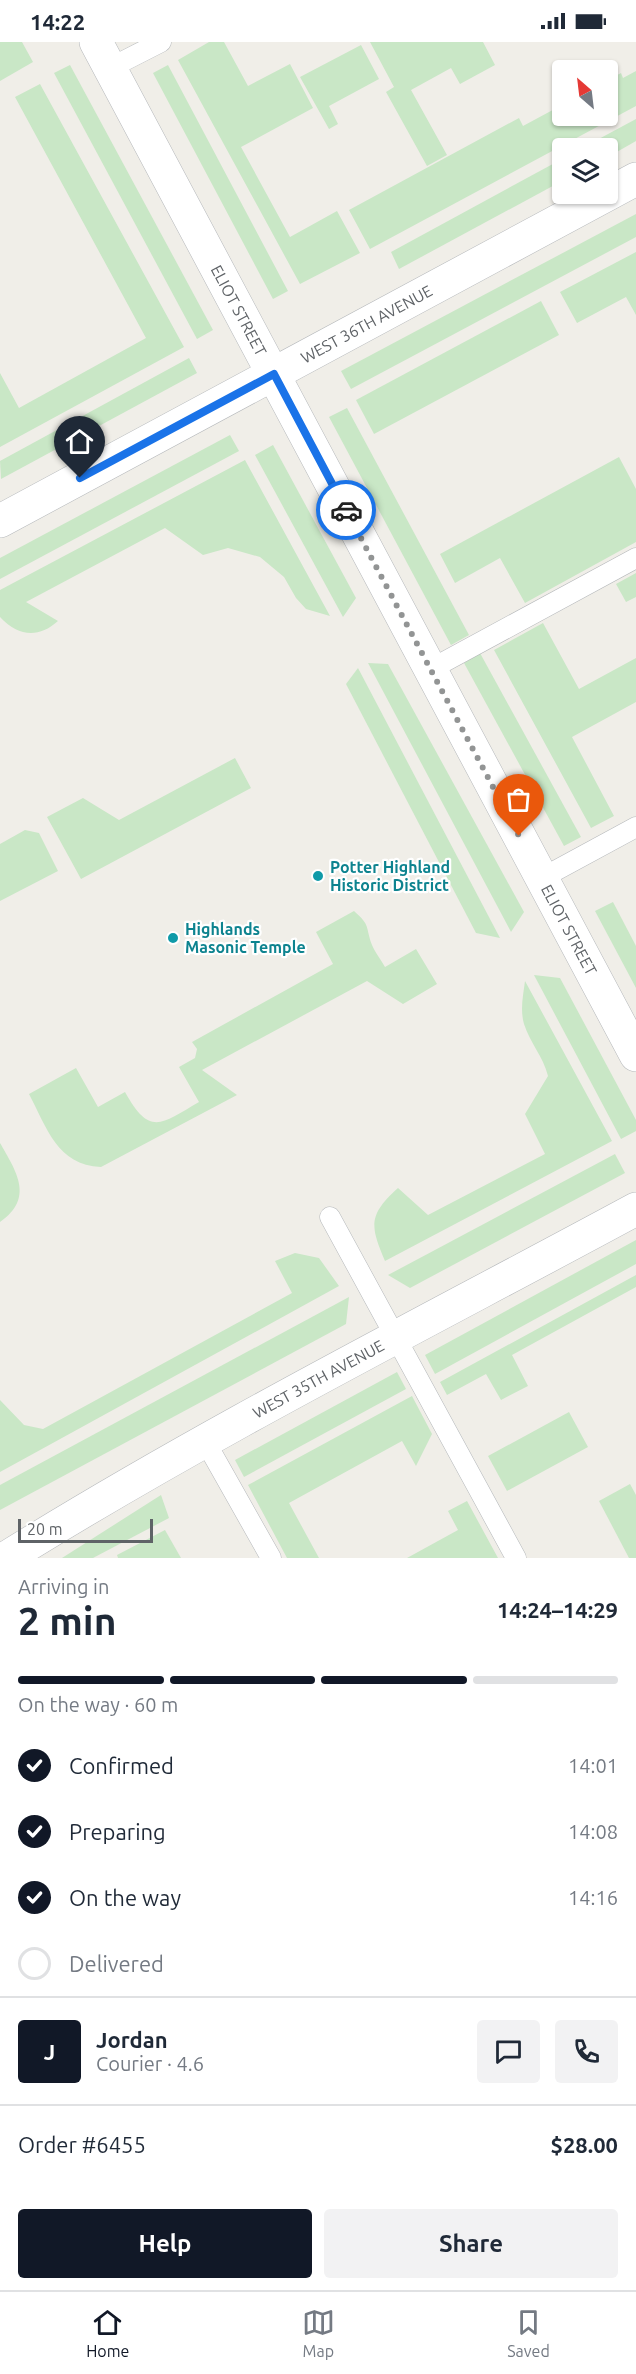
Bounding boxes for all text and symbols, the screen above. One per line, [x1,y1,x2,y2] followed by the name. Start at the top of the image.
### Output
[30,9,85,34] text: 14:22
[552,60,618,126] north arrow
[552,60,618,204] map controls
[552,138,618,204] button: layers
[208,262,271,359] street label: ELIOT STREET
[298,281,435,367] street label: WEST 36TH AVENUE
[54,416,105,478] pin
[63,425,96,458] icon: home
[316,480,376,540] courier
[330,494,363,527] icon: car
[493,774,544,836] pin
[502,783,535,816] icon: bag
[330,858,450,894] place label: Potter Highland Historic District
[311,869,325,883] marker: Potter Highland Historic District
[538,881,601,978] street label: ELIOT STREET
[185,920,306,956] place label: Highlands Masonic Temple
[166,931,180,945] marker: Highlands Masonic Temple
[249,1336,387,1422] street label: WEST 35TH AVENUE
[18,1516,153,1544] scale bar
[27,1520,63,1538] text: 20 m
[18,1575,109,1598] text: Arriving in
[497,1597,618,1622] text: 14:24–14:29
[18,1599,117,1642] text: 2 min
[18,1693,178,1716] text: On the way · 60 m
[18,1749,51,1782] icon: check
[69,1753,174,1778] text: Confirmed
[568,1754,618,1777] text: 14:01
[18,1815,51,1848] icon: check
[69,1819,166,1844] text: Preparing
[568,1820,618,1843] text: 14:08
[18,1881,51,1914] icon: check
[69,1885,181,1910] text: On the way
[568,1886,618,1909] text: 14:16
[69,1951,164,1976] text: Delivered
[477,2020,540,2083] button: chat
[555,2020,618,2083] button: phone
[96,2027,168,2052] text: Jordan
[44,2039,55,2064] text: J
[96,2052,204,2075] text: Courier · 4.6
[18,2132,146,2157] text: Order #6455
[551,2132,618,2157] text: $28.00
[18,2209,312,2278] button: Help
[324,2209,618,2278] button: Share
[86,2306,129,2360] tab: Home
[302,2306,335,2360] tab: Map
[507,2306,550,2360] tab: Saved

